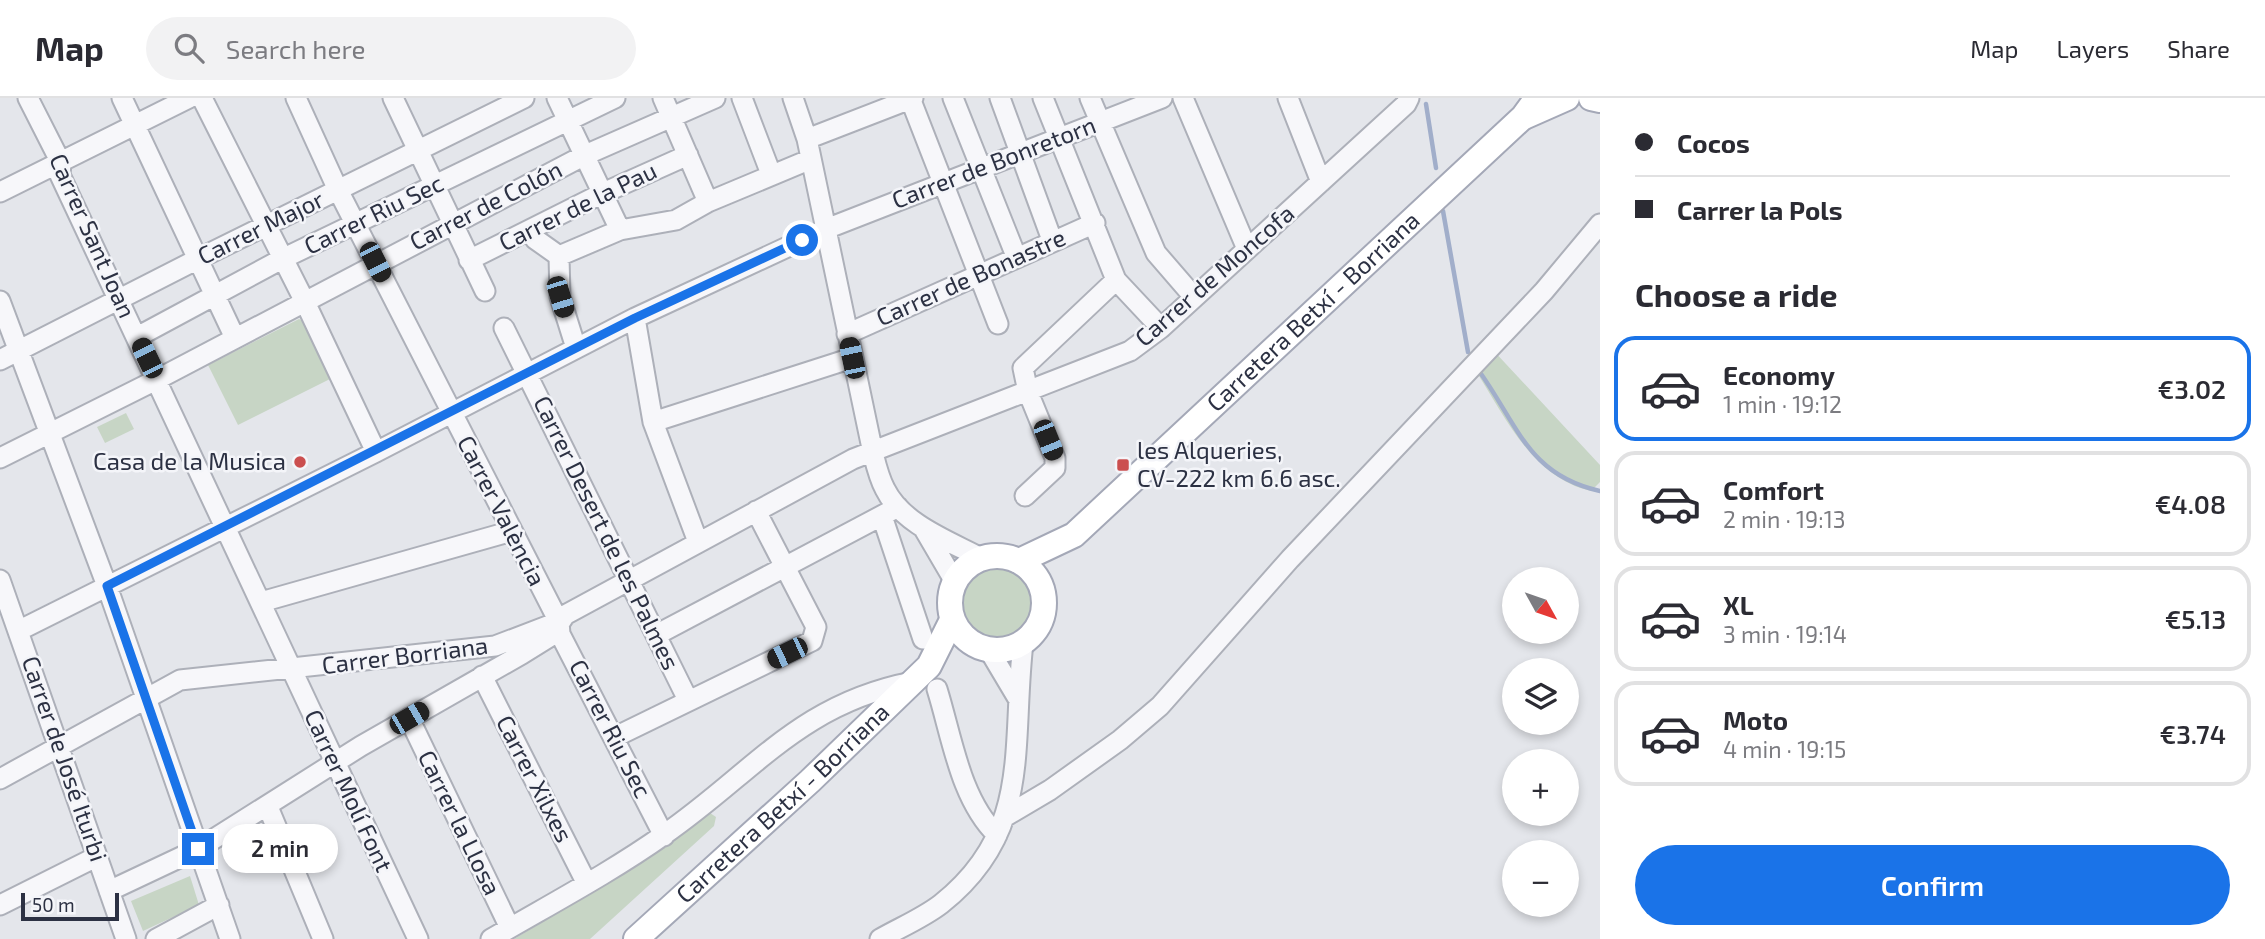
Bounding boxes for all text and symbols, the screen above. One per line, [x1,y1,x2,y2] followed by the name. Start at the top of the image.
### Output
[146,17,636,80] search box
[35,28,104,68] text: Map
[170,29,208,67] icon: search
[226,33,365,64] text: Search here
[1970,34,2018,63] text: Map
[2056,34,2129,63] text: Layers
[2167,34,2230,63] text: Share
[887,109,1100,214] street label: Carrer de Bonretorn
[1677,127,1750,158] text: Cocos
[44,149,143,322] street label: Carrer Sant Joan
[404,154,566,256] street label: Carrer de Colón
[494,155,661,256] street label: Carrer de la Pau
[299,168,448,260] street label: Carrer Riu Sec
[193,184,328,270] street label: Carrer Major
[1677,194,1843,225] text: Carrer la Pols
[1129,198,1299,352] street label: Carrer de Moncofa
[1200,205,1425,417] street label: Carretera Betxí - Borriana
[871,222,1070,331] street label: Carrer de Bonastre
[786,224,818,256] route start
[357,239,394,285] car
[544,274,577,320] car
[1635,275,1838,313] text: Choose a ride
[129,335,166,381] car
[838,335,867,381] car
[1639,357,1702,420] icon: car
[1723,359,1835,390] text: Economy
[2158,373,2226,404] text: €3.02
[1723,390,1842,418] text: 1 min · 19:12
[528,391,686,674] street label: Carrer Desert de les Palmes
[1031,417,1066,463] car
[452,430,553,590] street label: Carrer València
[1137,435,1341,492] place label: les Alqueries, CV-222 km 6.6 asc.
[93,446,286,475] place label: Casa de la Musica
[292,454,308,470] marker: Casa de la Musica
[1115,457,1131,473] marker: les Alqueries, CV-222 km 6.6 asc.
[1639,472,1702,535] icon: car
[1723,474,1824,505] text: Comfort
[2155,488,2226,519] text: €4.08
[1723,505,1846,533] text: 2 min · 19:13
[1502,567,1578,644] north arrow
[1502,567,1579,917] map controls
[1639,587,1702,650] icon: car
[1723,589,1754,620] text: XL
[2165,603,2226,634] text: €5.13
[1723,620,1847,648] text: 3 min · 19:14
[320,630,490,679] street label: Carrer Borriana
[764,634,811,672] car
[17,652,114,865] street label: Carrer de José Iturbi
[564,654,659,802] street label: Carrer Riu Sec
[1502,658,1579,735] button: layers
[670,697,895,908] street label: Carretera Betxí - Borriana
[386,698,433,738] car
[1639,702,1702,765] icon: car
[1723,704,1788,735] text: Moto
[299,705,400,876] street label: Carrer Molí Font
[491,710,580,847] street label: Carrer Xilxes
[2160,718,2226,749] text: €3.74
[1723,735,1846,763] text: 4 min · 19:15
[413,745,508,899] street label: Carrer la Llosa
[1502,749,1579,826] button: +
[222,824,338,874] callout: 2 min
[182,833,214,865] route end
[251,834,309,862] text: 2 min
[1502,840,1579,917] button: −
[1635,845,2230,925] button: Confirm
[21,890,119,922] scale bar
[32,893,75,916] text: 50 m

